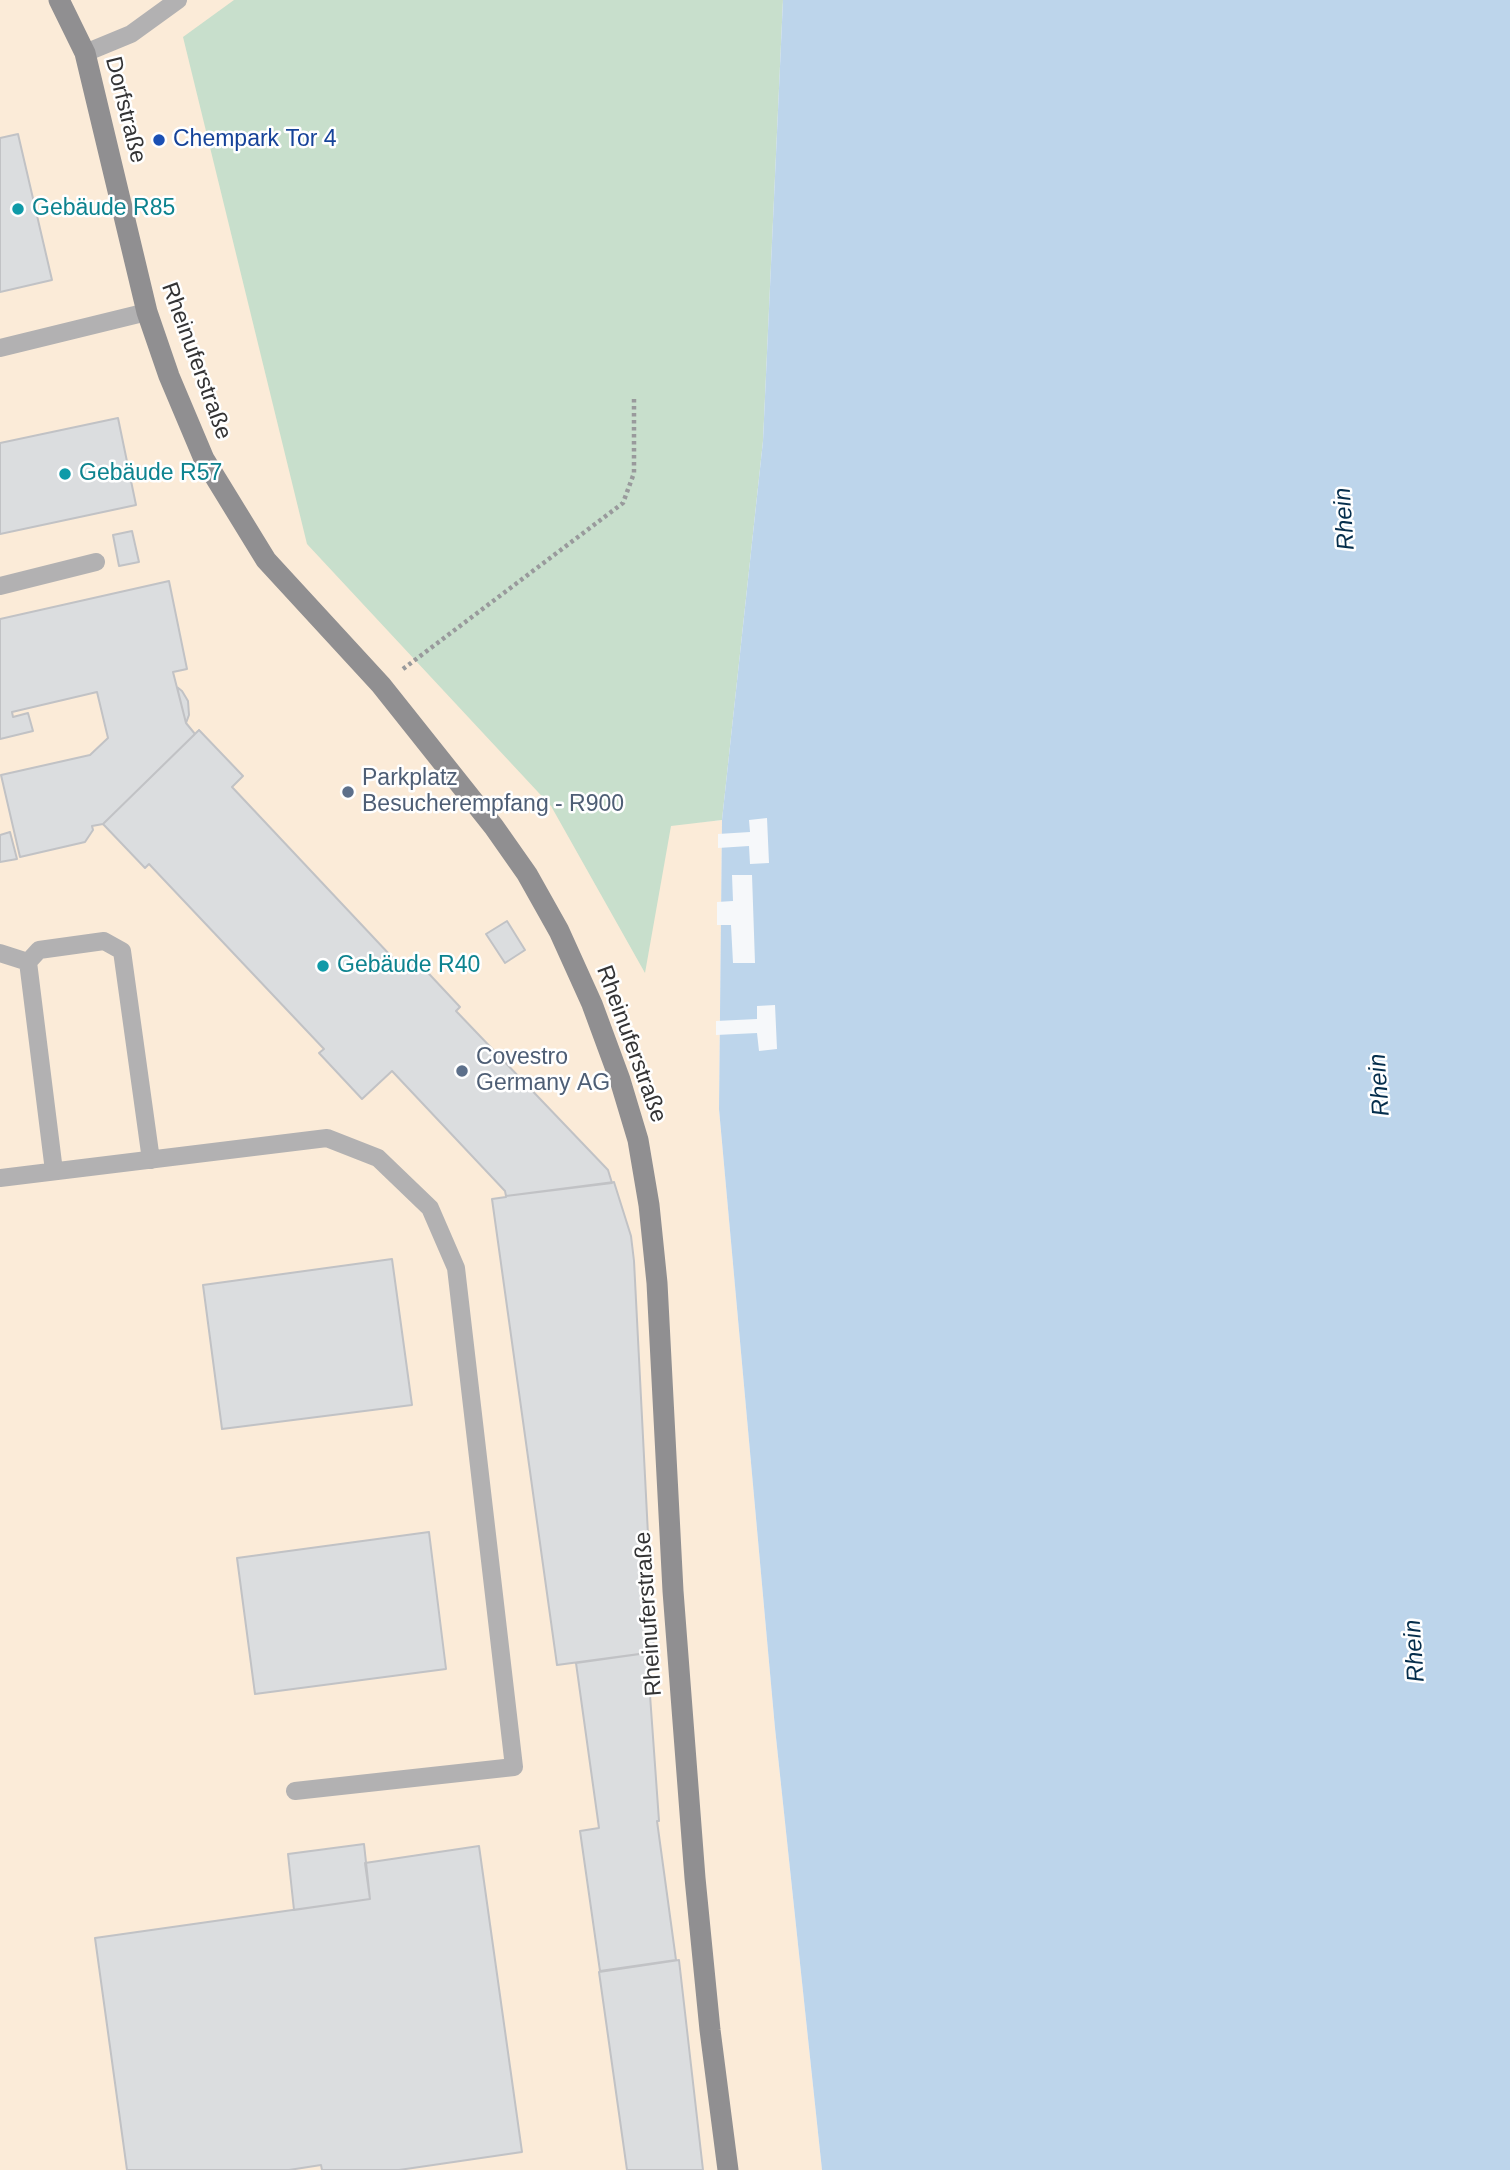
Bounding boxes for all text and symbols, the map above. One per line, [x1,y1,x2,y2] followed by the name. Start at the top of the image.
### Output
[98,54,152,166] street label: Dorfstraße
[173,126,337,154] place label: Chempark Tor 4
[151,132,167,148] marker: Chempark Tor 4
[32,195,175,223] place label: Gebäude R85
[10,201,26,217] marker: Gebäude R85
[155,279,237,443] street label: Rheinuferstraße
[79,460,222,488] place label: Gebäude R57
[57,466,73,482] marker: Gebäude R57
[1328,487,1362,551] water label: Rhein
[362,765,624,819] place label: Parkplatz Besucherempfang - R900
[340,784,356,800] marker: Parkplatz Besucherempfang - R900
[337,952,480,980] place label: Gebäude R40
[315,958,331,974] marker: Gebäude R40
[590,962,672,1126] street label: Rheinuferstraße
[476,1044,610,1098] place label: Covestro Germany AG
[1363,1053,1397,1117] water label: Rhein
[454,1063,470,1079] marker: Covestro Germany AG
[629,1531,669,1697] street label: Rheinuferstraße
[1398,1619,1432,1683] water label: Rhein

